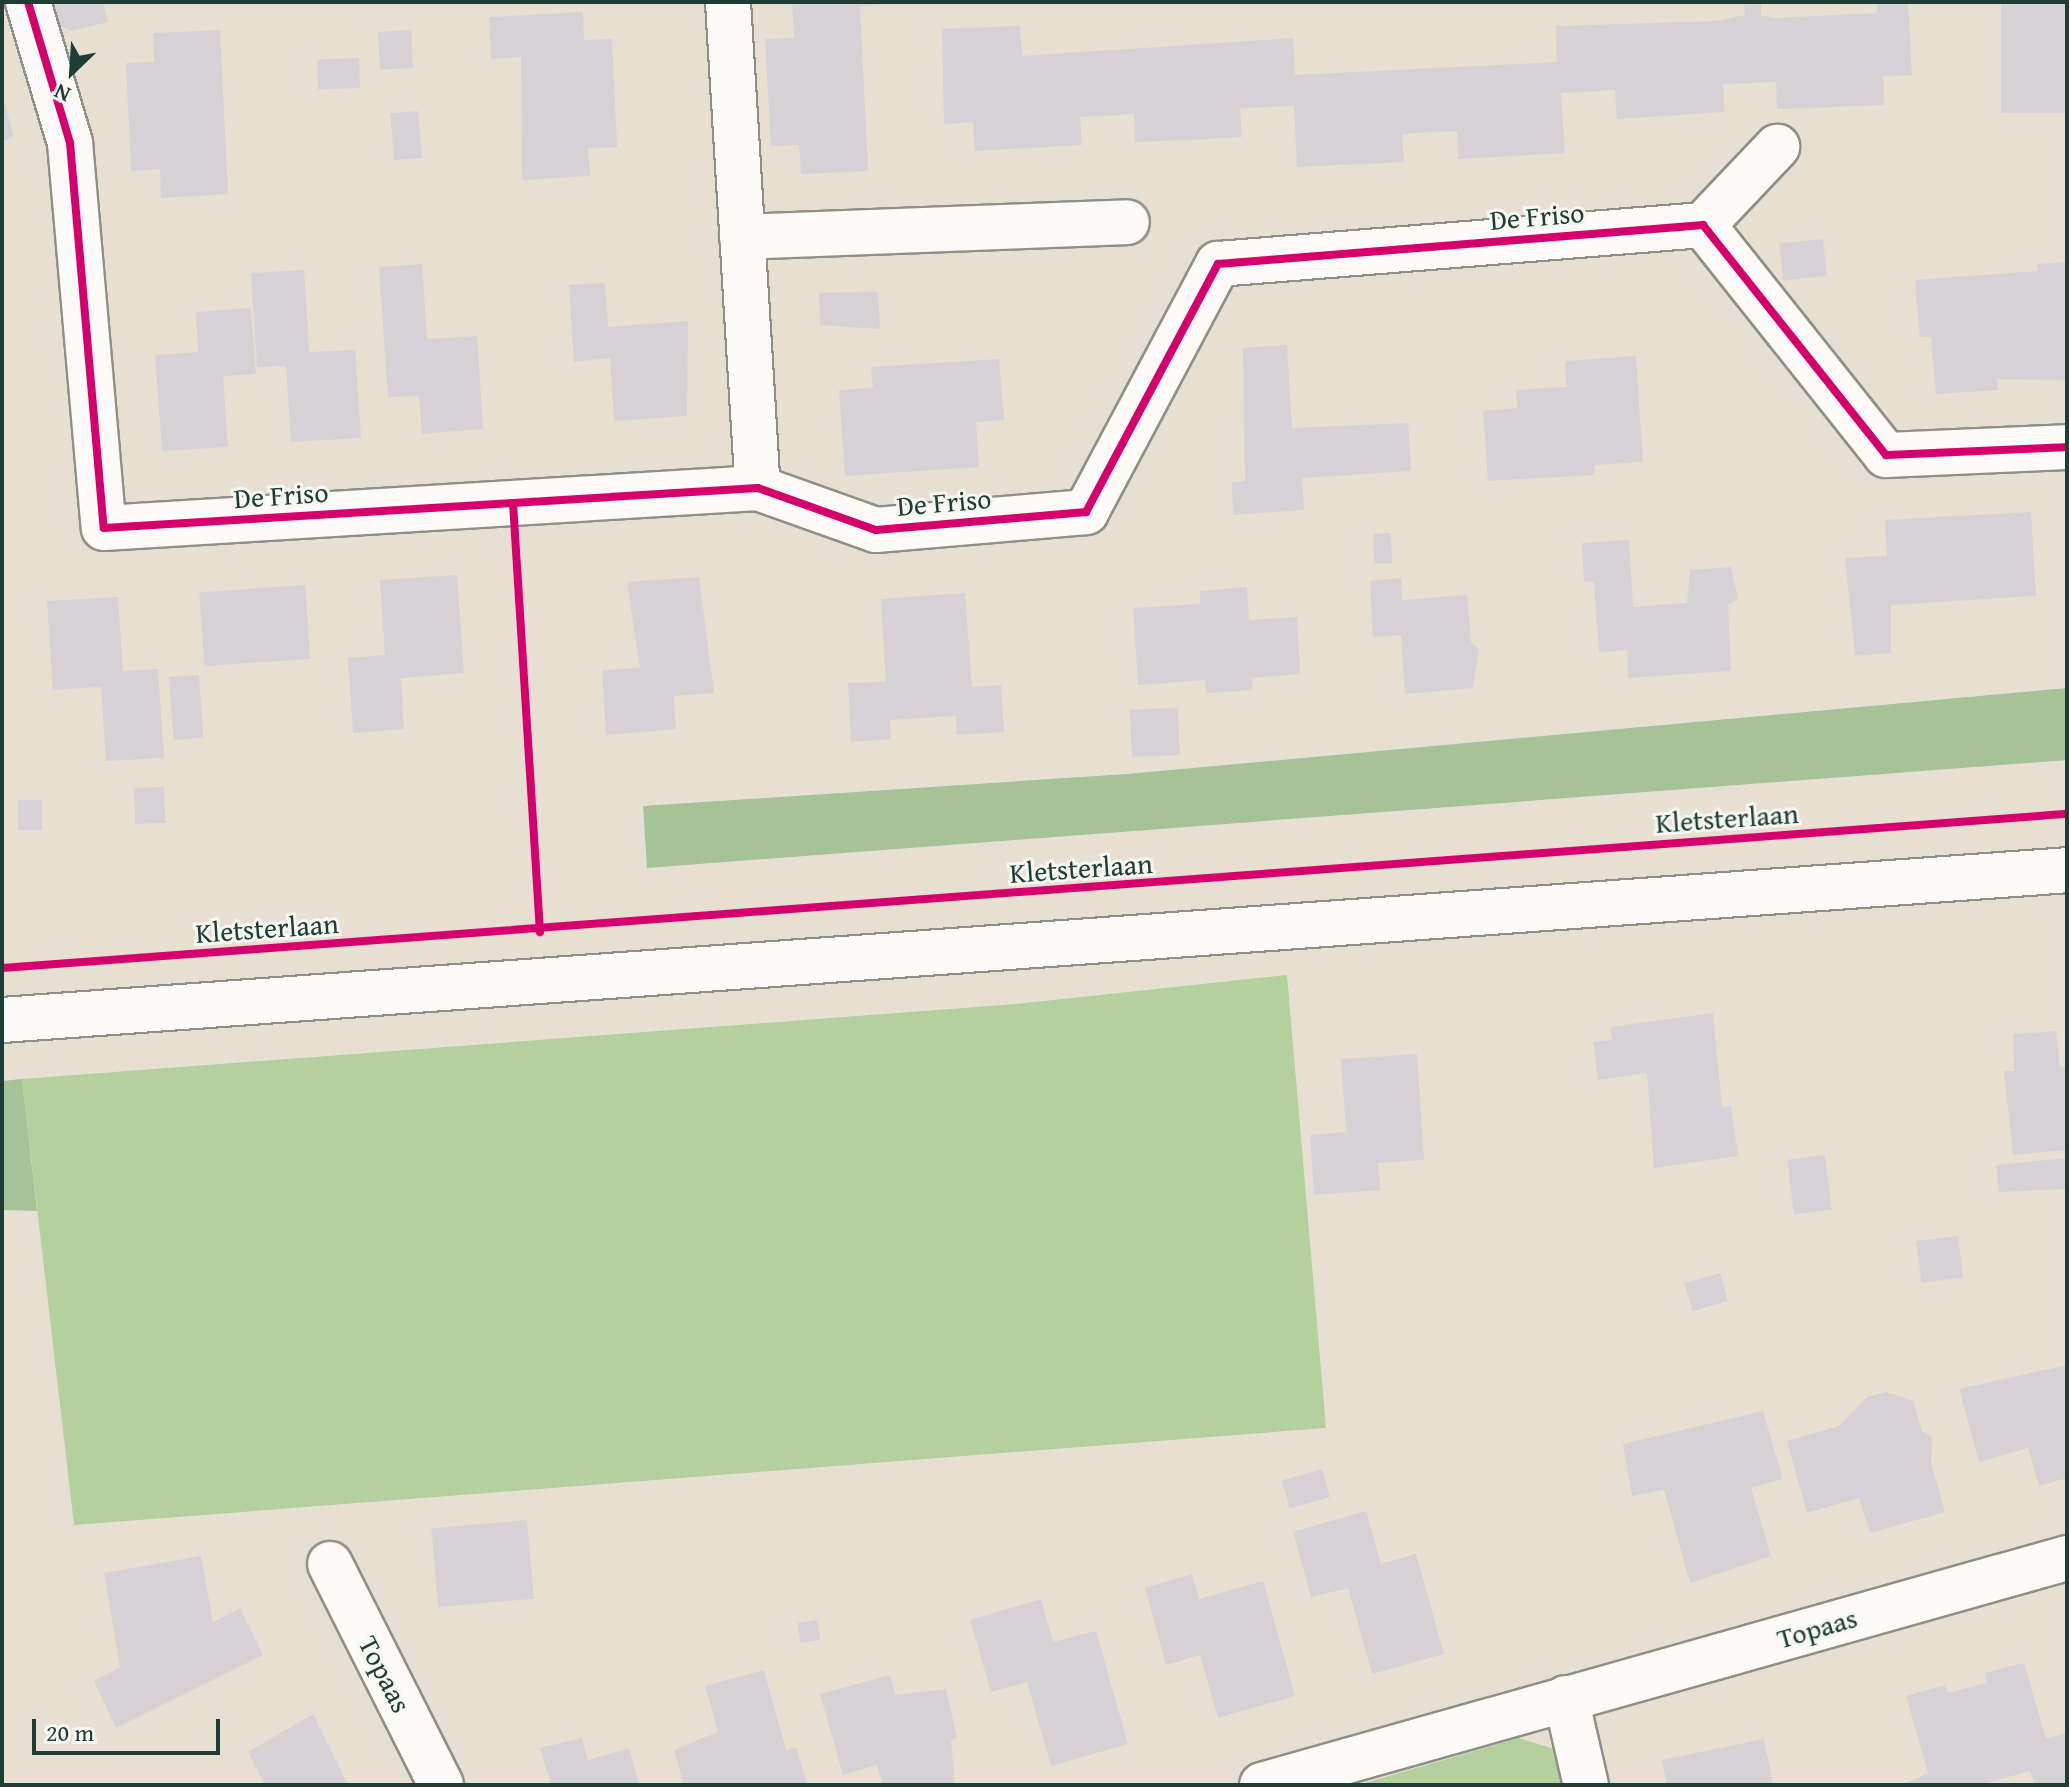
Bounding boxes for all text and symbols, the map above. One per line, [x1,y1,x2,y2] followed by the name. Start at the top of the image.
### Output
[32,32,112,112] north arrow
[48,76,75,111] text: N
[1488,195,1586,237] street label: De Friso
[233,475,329,515] street label: De Friso
[895,481,993,523] street label: De Friso
[1654,796,1800,840] street label: Kletsterlaan
[1008,846,1154,890] street label: Kletsterlaan
[194,906,340,950] street label: Kletsterlaan
[1773,1601,1861,1655] street label: Topaas
[352,1630,418,1718] street label: Topaas
[36,1703,224,1753] scale bar
[46,1715,94,1750] text: 20 m

